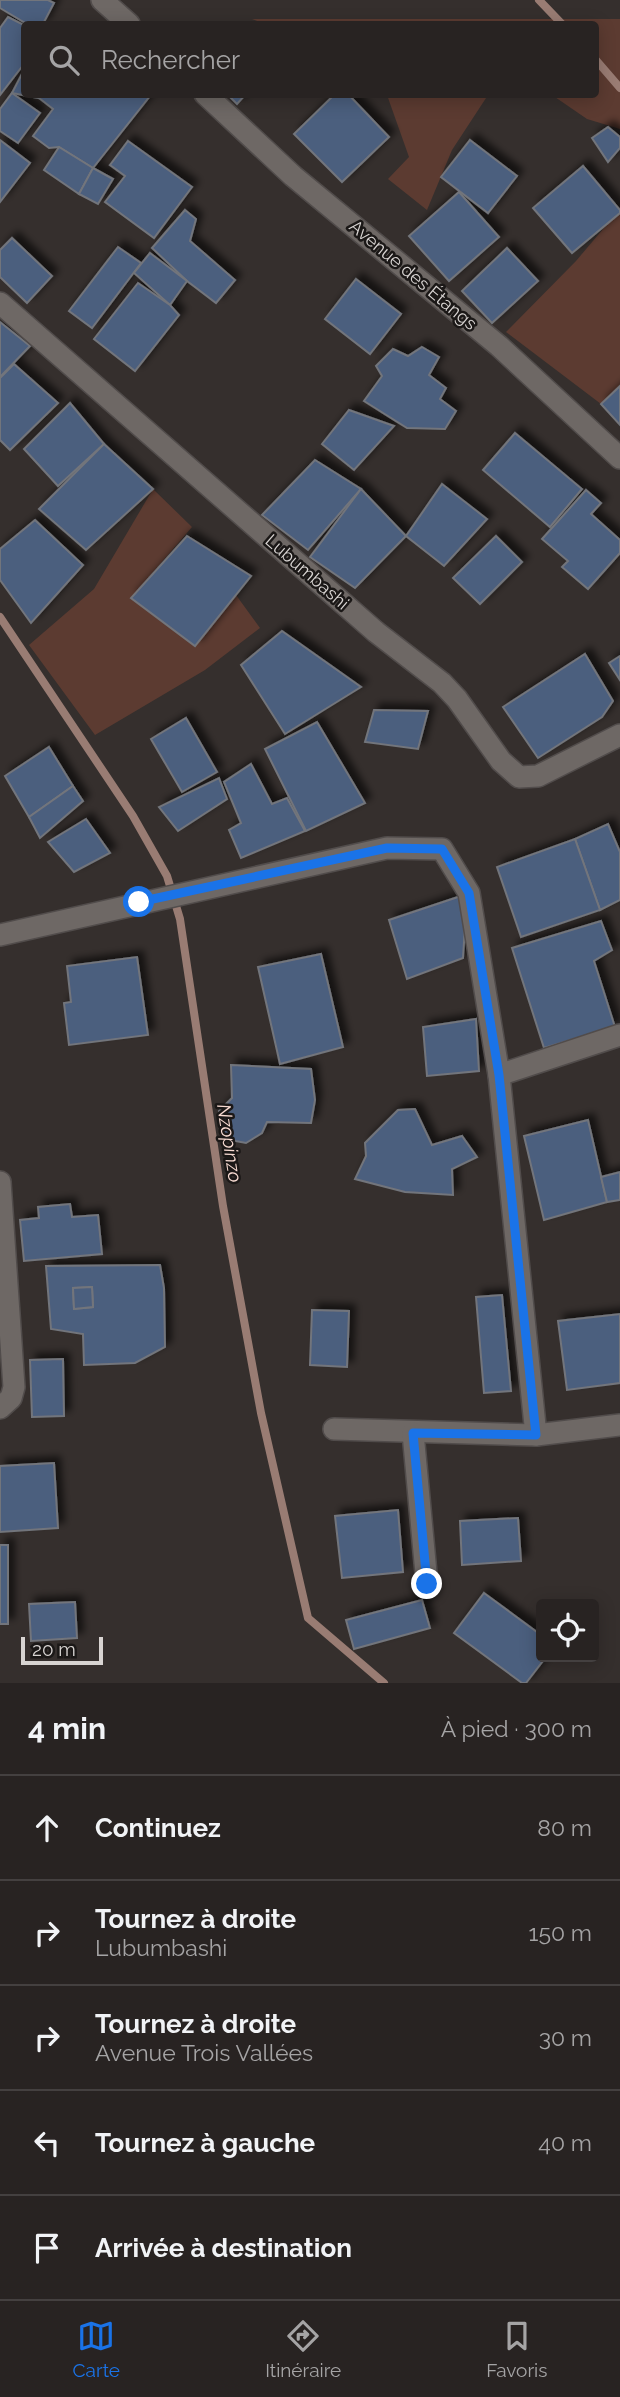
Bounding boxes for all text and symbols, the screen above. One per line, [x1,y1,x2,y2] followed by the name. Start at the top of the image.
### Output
[21,21,599,98] search box
[45,41,83,79] icon: search
[101,45,240,75] text: Rechercher
[345,214,482,334] street label: Avenue des Étangs
[261,530,353,614] street label: Lubumbashi
[123,886,154,917] route start
[213,1102,247,1184] water label: Nzopinzo
[411,1568,442,1599] route end
[536,1599,599,1662] map controls
[536,1599,599,1662] button: locate
[21,1634,103,1666] scale bar
[32,1638,76,1660] text: 20 m
[28,1711,106,1746] text: 4 min
[441,1715,592,1742] text: À pied · 300 m
[28,1809,66,1847] icon: ahead
[95,1813,221,1843] text: Continuez
[537,1814,592,1841] text: 80 m
[95,1904,296,1934] text: Tournez à droite
[28,1914,66,1952] icon: right
[529,1919,592,1946] text: 150 m
[95,1934,227,1961] text: Lubumbashi
[95,2009,296,2039] text: Tournez à droite
[28,2019,66,2057] icon: right
[539,2024,592,2051] text: 30 m
[95,2039,313,2066] text: Avenue Trois Vallées
[28,2124,66,2162] icon: left
[95,2128,315,2158] text: Tournez à gauche
[538,2129,592,2156] text: 40 m
[28,2229,66,2267] icon: arrive
[95,2233,352,2263] text: Arrivée à destination
[73,2317,120,2381] tab: Carte
[265,2317,341,2381] tab: Itinéraire
[486,2317,547,2381] tab: Favoris

